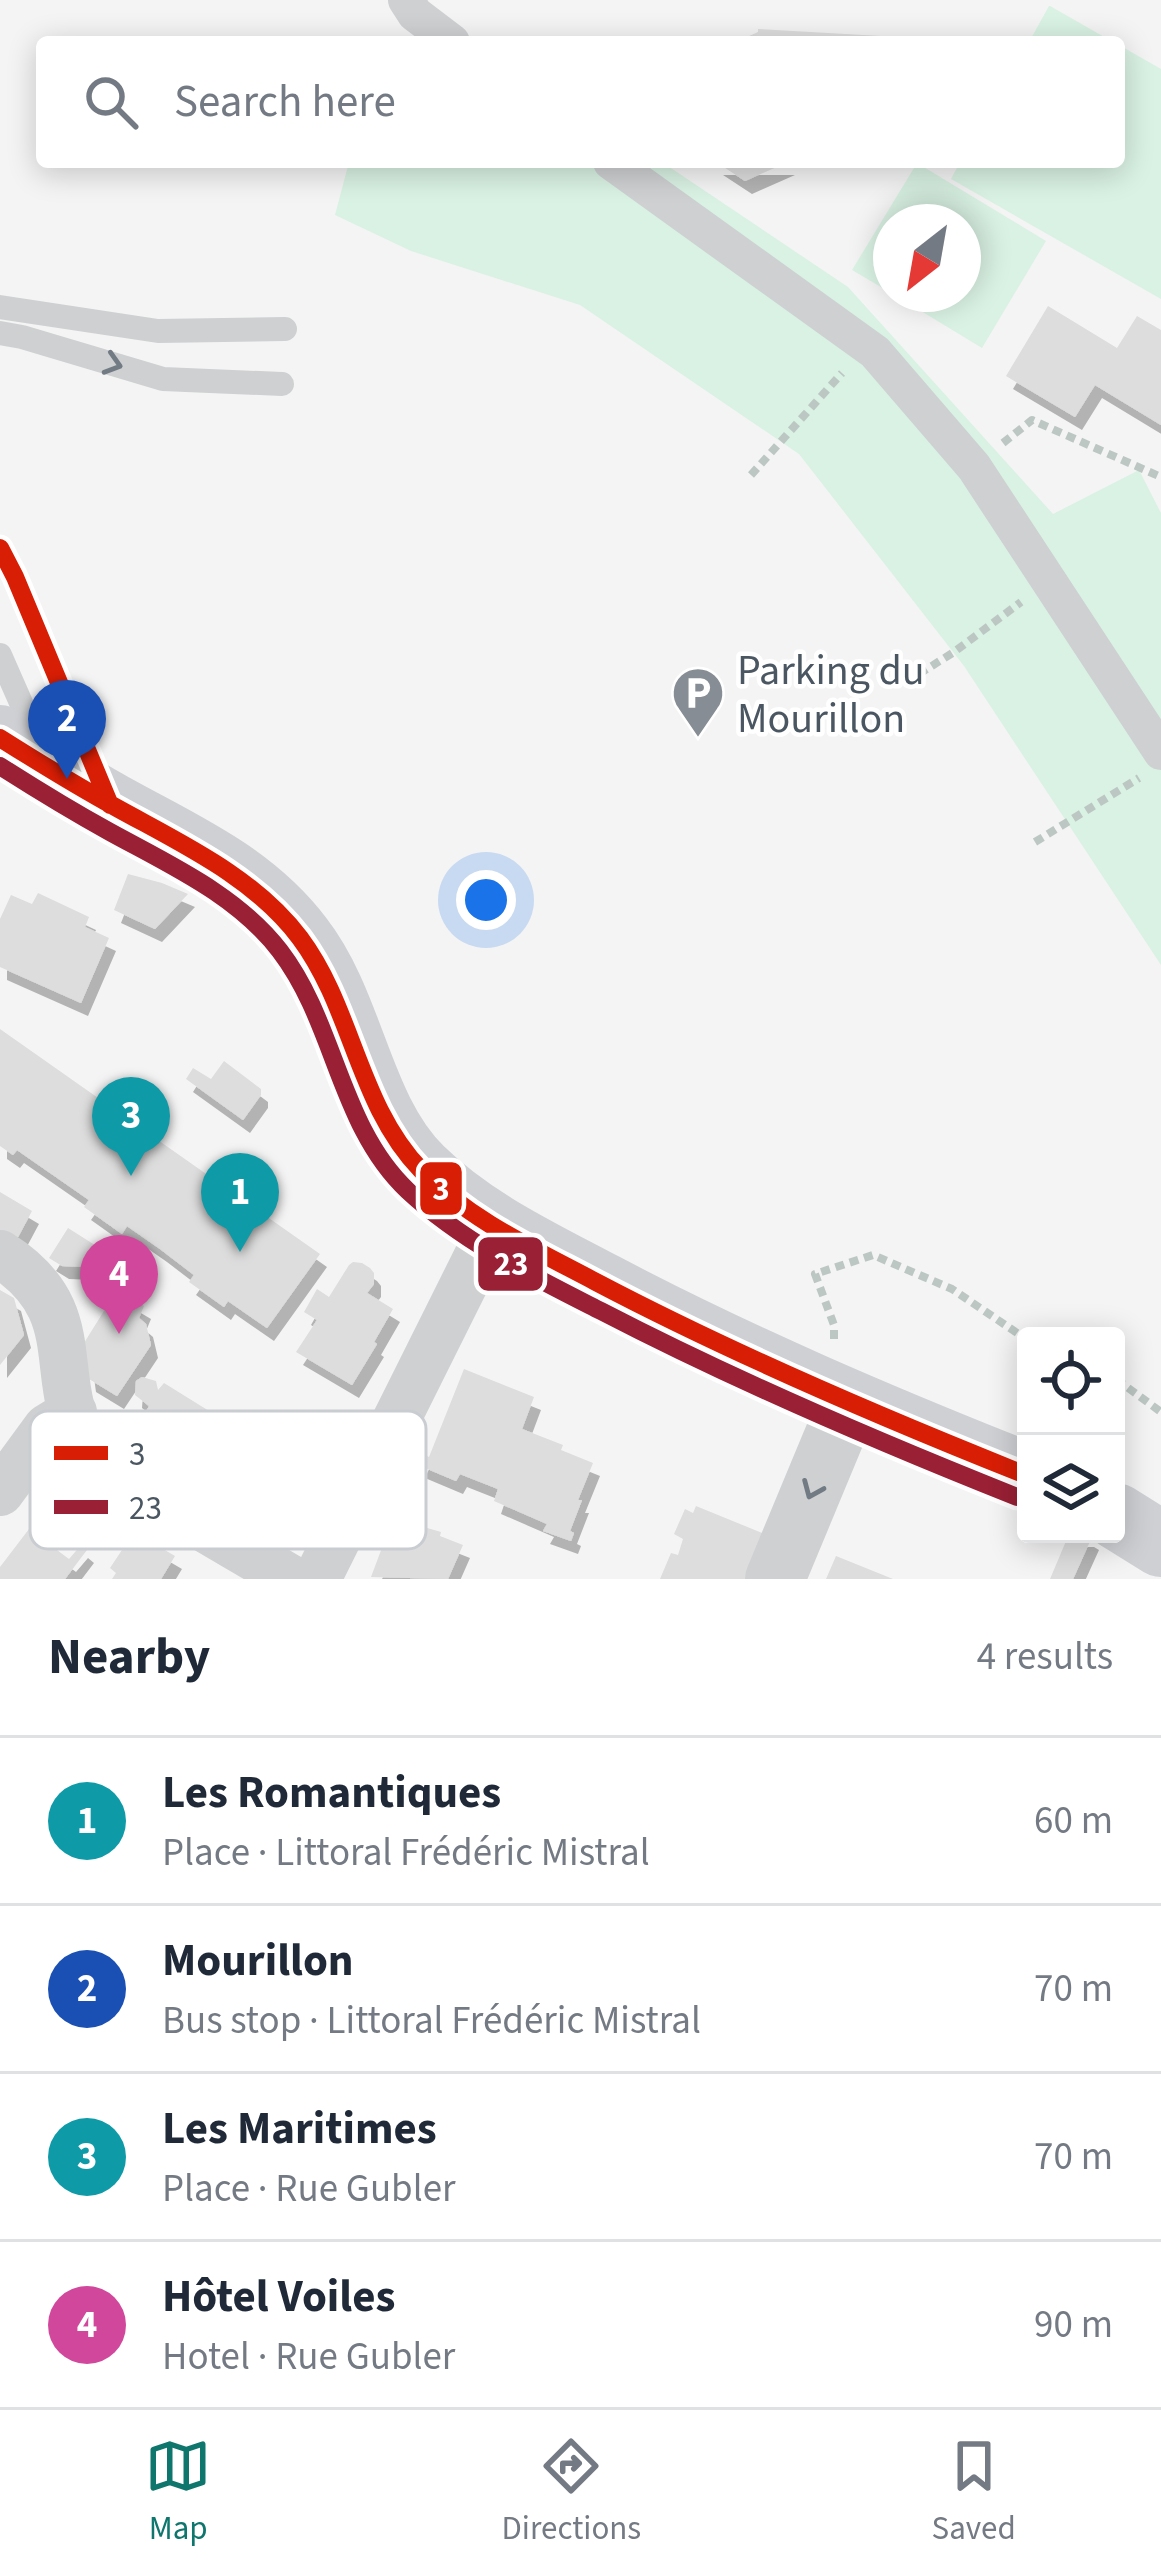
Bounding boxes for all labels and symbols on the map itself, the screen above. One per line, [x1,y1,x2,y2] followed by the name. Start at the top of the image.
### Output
[873,204,981,312] north arrow
[102,350,123,375] one-way arrow
[737,641,925,749] place label: Parking du Mourillon
[670,665,726,739] parking icon: Parking du Mourillon
[28,680,106,779] pin: 2
[456,870,516,930] your location
[92,1077,170,1176] pin: 3
[201,1153,279,1252] pin: 1
[418,1160,464,1217] line badge: 3
[432,1166,450,1213] text: 3
[80,1235,158,1334] pin: 4
[476,1235,545,1293] line badge: 23
[494,1241,528,1288] text: 23
[30,1411,426,1549] legend
[129,1431,145,1478] text: 3
[802,1479,826,1500] one-way arrow
[129,1485,162,1532] text: 23

